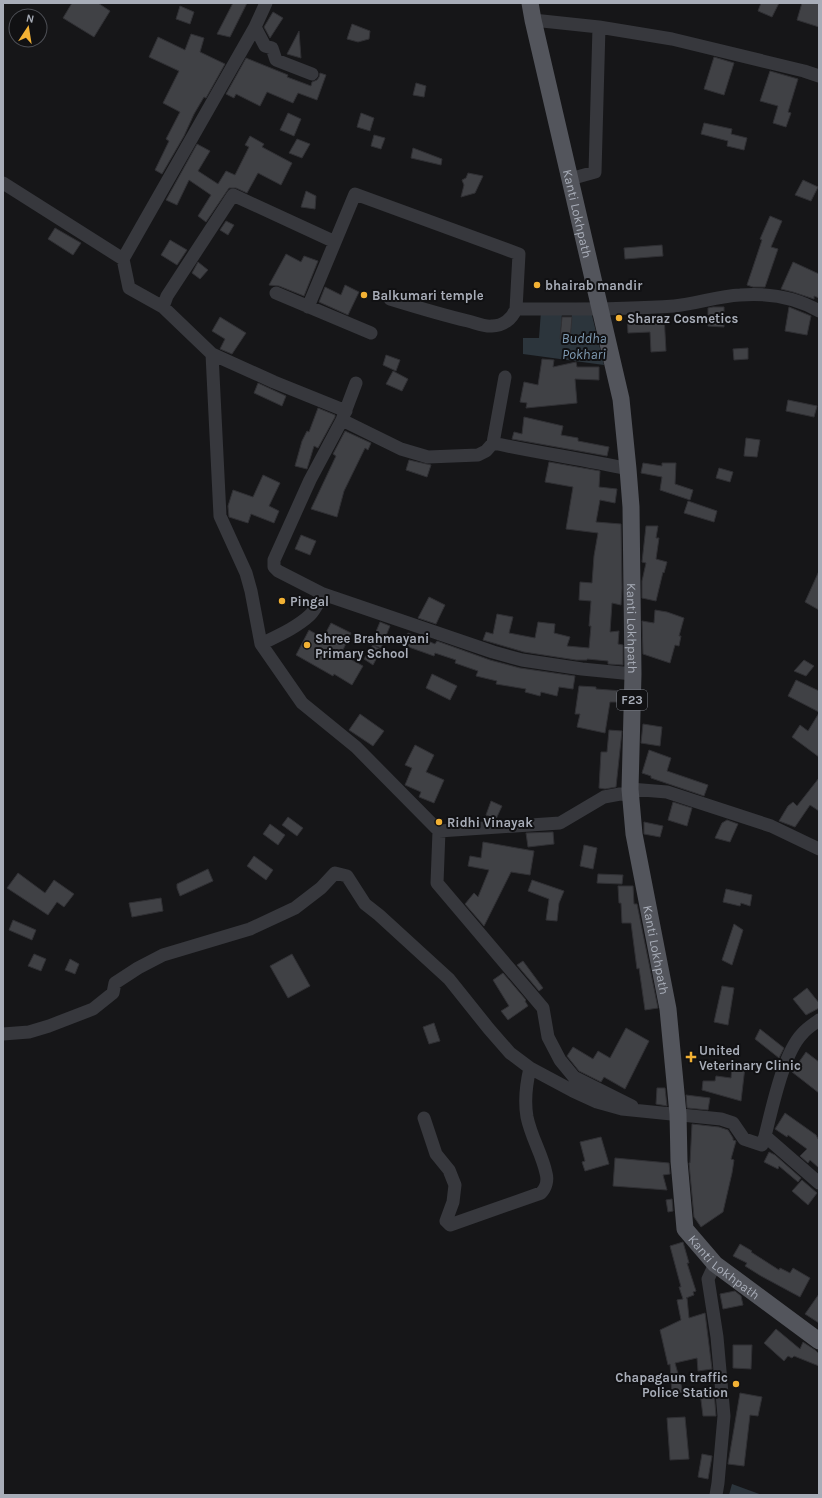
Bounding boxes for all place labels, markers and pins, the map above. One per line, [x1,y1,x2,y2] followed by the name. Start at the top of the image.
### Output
[545,278,643,293] place label: bhairab mandir
[532,280,542,290] marker: bhairab mandir
[372,288,484,303] place label: Balkumari temple
[359,290,369,300] marker: Balkumari temple
[627,311,738,326] place label: Sharaz Cosmetics
[614,313,624,323] marker: Sharaz Cosmetics
[290,594,329,609] place label: Pingal
[277,596,287,606] marker: Pingal
[315,631,429,661] place label: Shree Brahmayani Primary School
[302,640,312,650] marker: Shree Brahmayani Primary School
[447,815,533,830] place label: Ridhi Vinayak
[434,817,444,827] marker: Ridhi Vinayak
[699,1043,801,1073] place label: United Veterinary Clinic
[686,1052,696,1062] marker: United Veterinary Clinic
[615,1370,728,1400] place label: Chapagaun traffic Police Station
[731,1379,741,1389] marker: Chapagaun traffic Police Station

